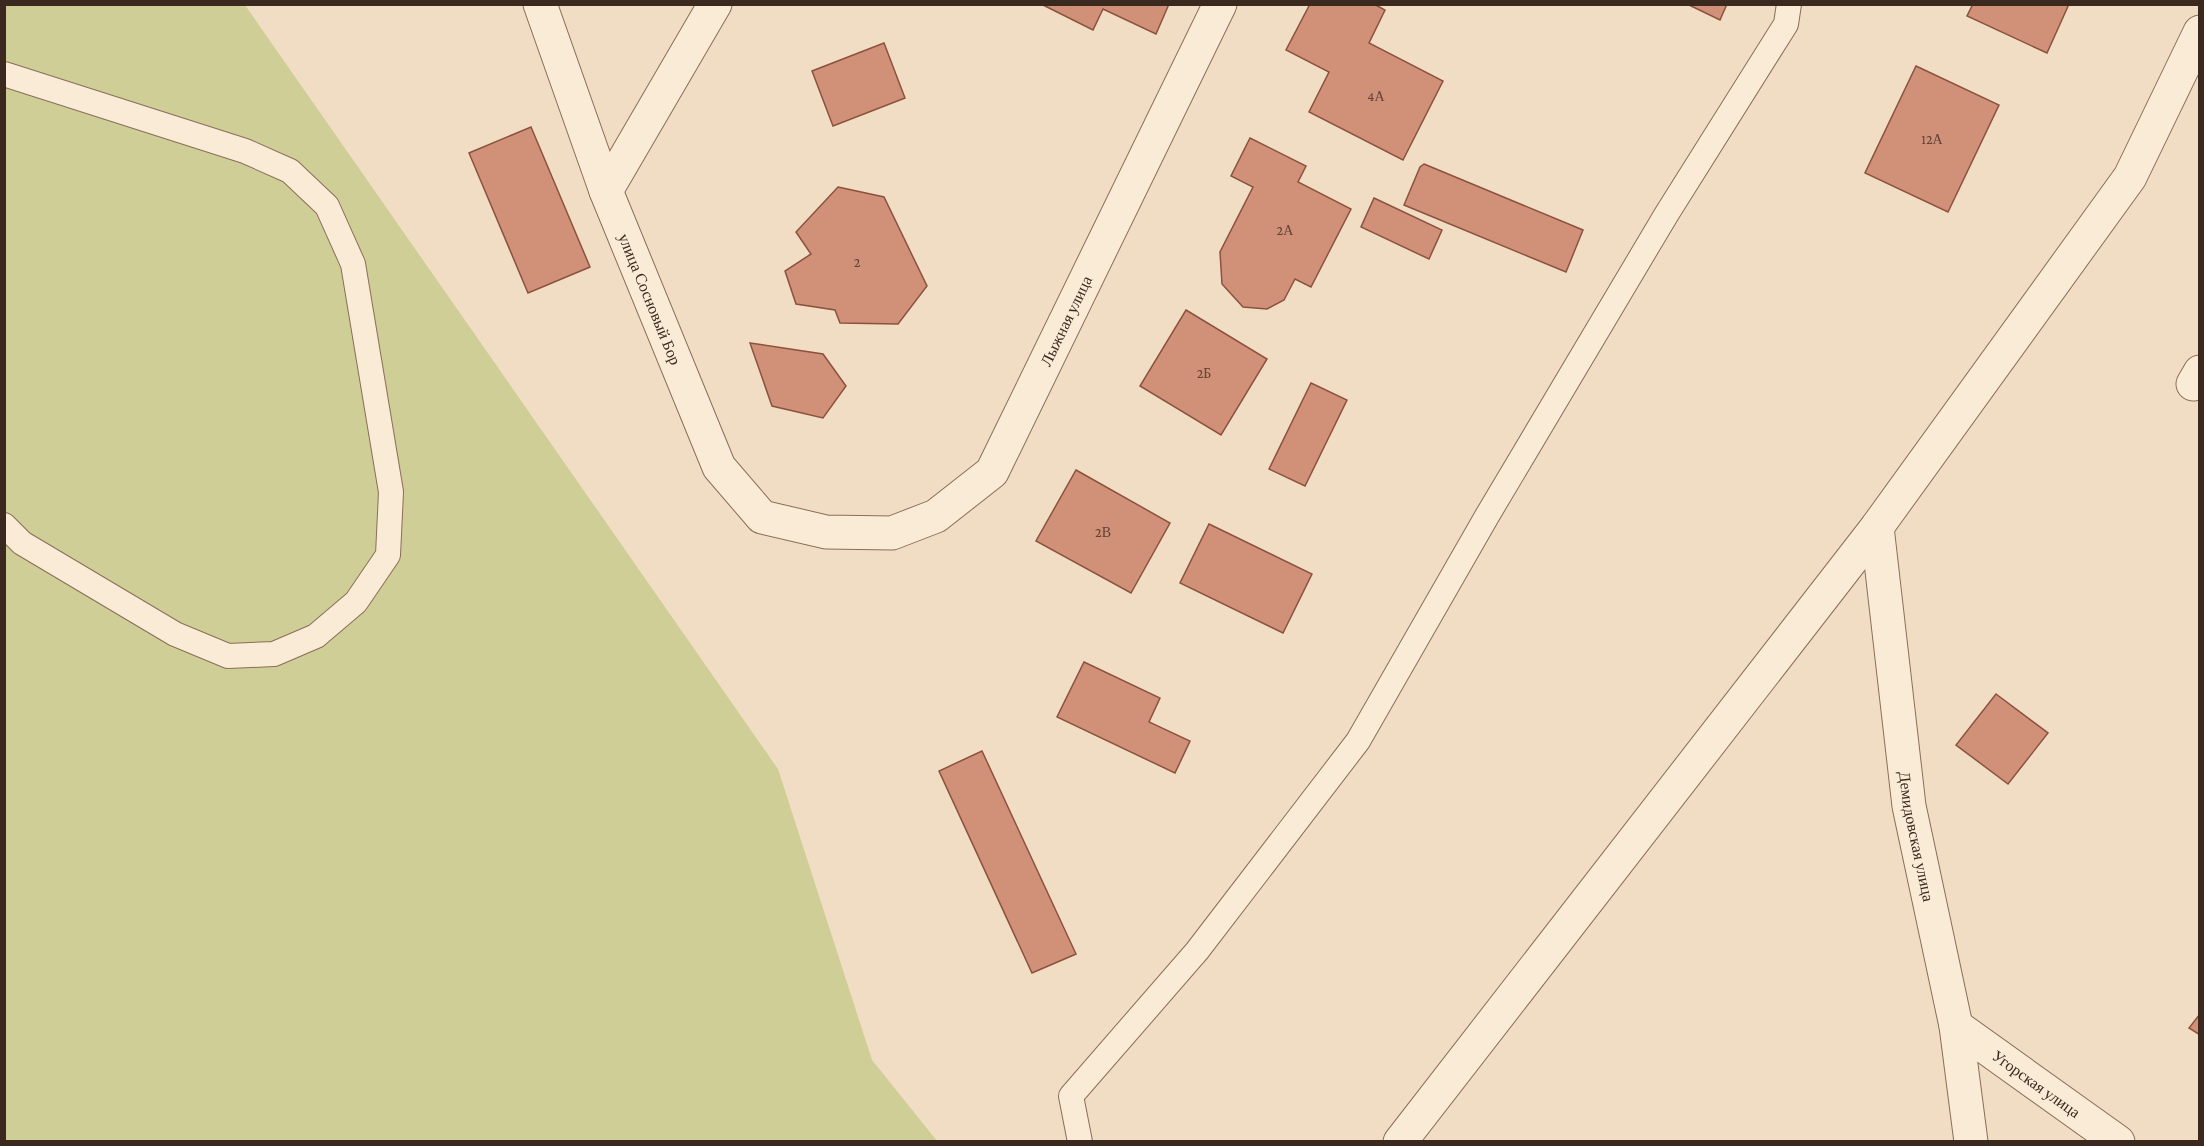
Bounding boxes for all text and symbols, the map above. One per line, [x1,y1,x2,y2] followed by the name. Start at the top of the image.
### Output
[1367,88,1386,104] house number: 4А
[1921,131,1944,147] house number: 12А
[1277,222,1294,238] house number: 2А
[615,231,685,368] street label: улица Сосновый Бор
[854,254,861,270] house number: 2
[1037,273,1095,368] street label: Лыжная улица
[1197,365,1211,381] house number: 2Б
[1095,524,1111,540] house number: 2В
[1896,770,1938,903] street label: Демидовская улица
[1989,1047,2084,1121] street label: Угорская улица

